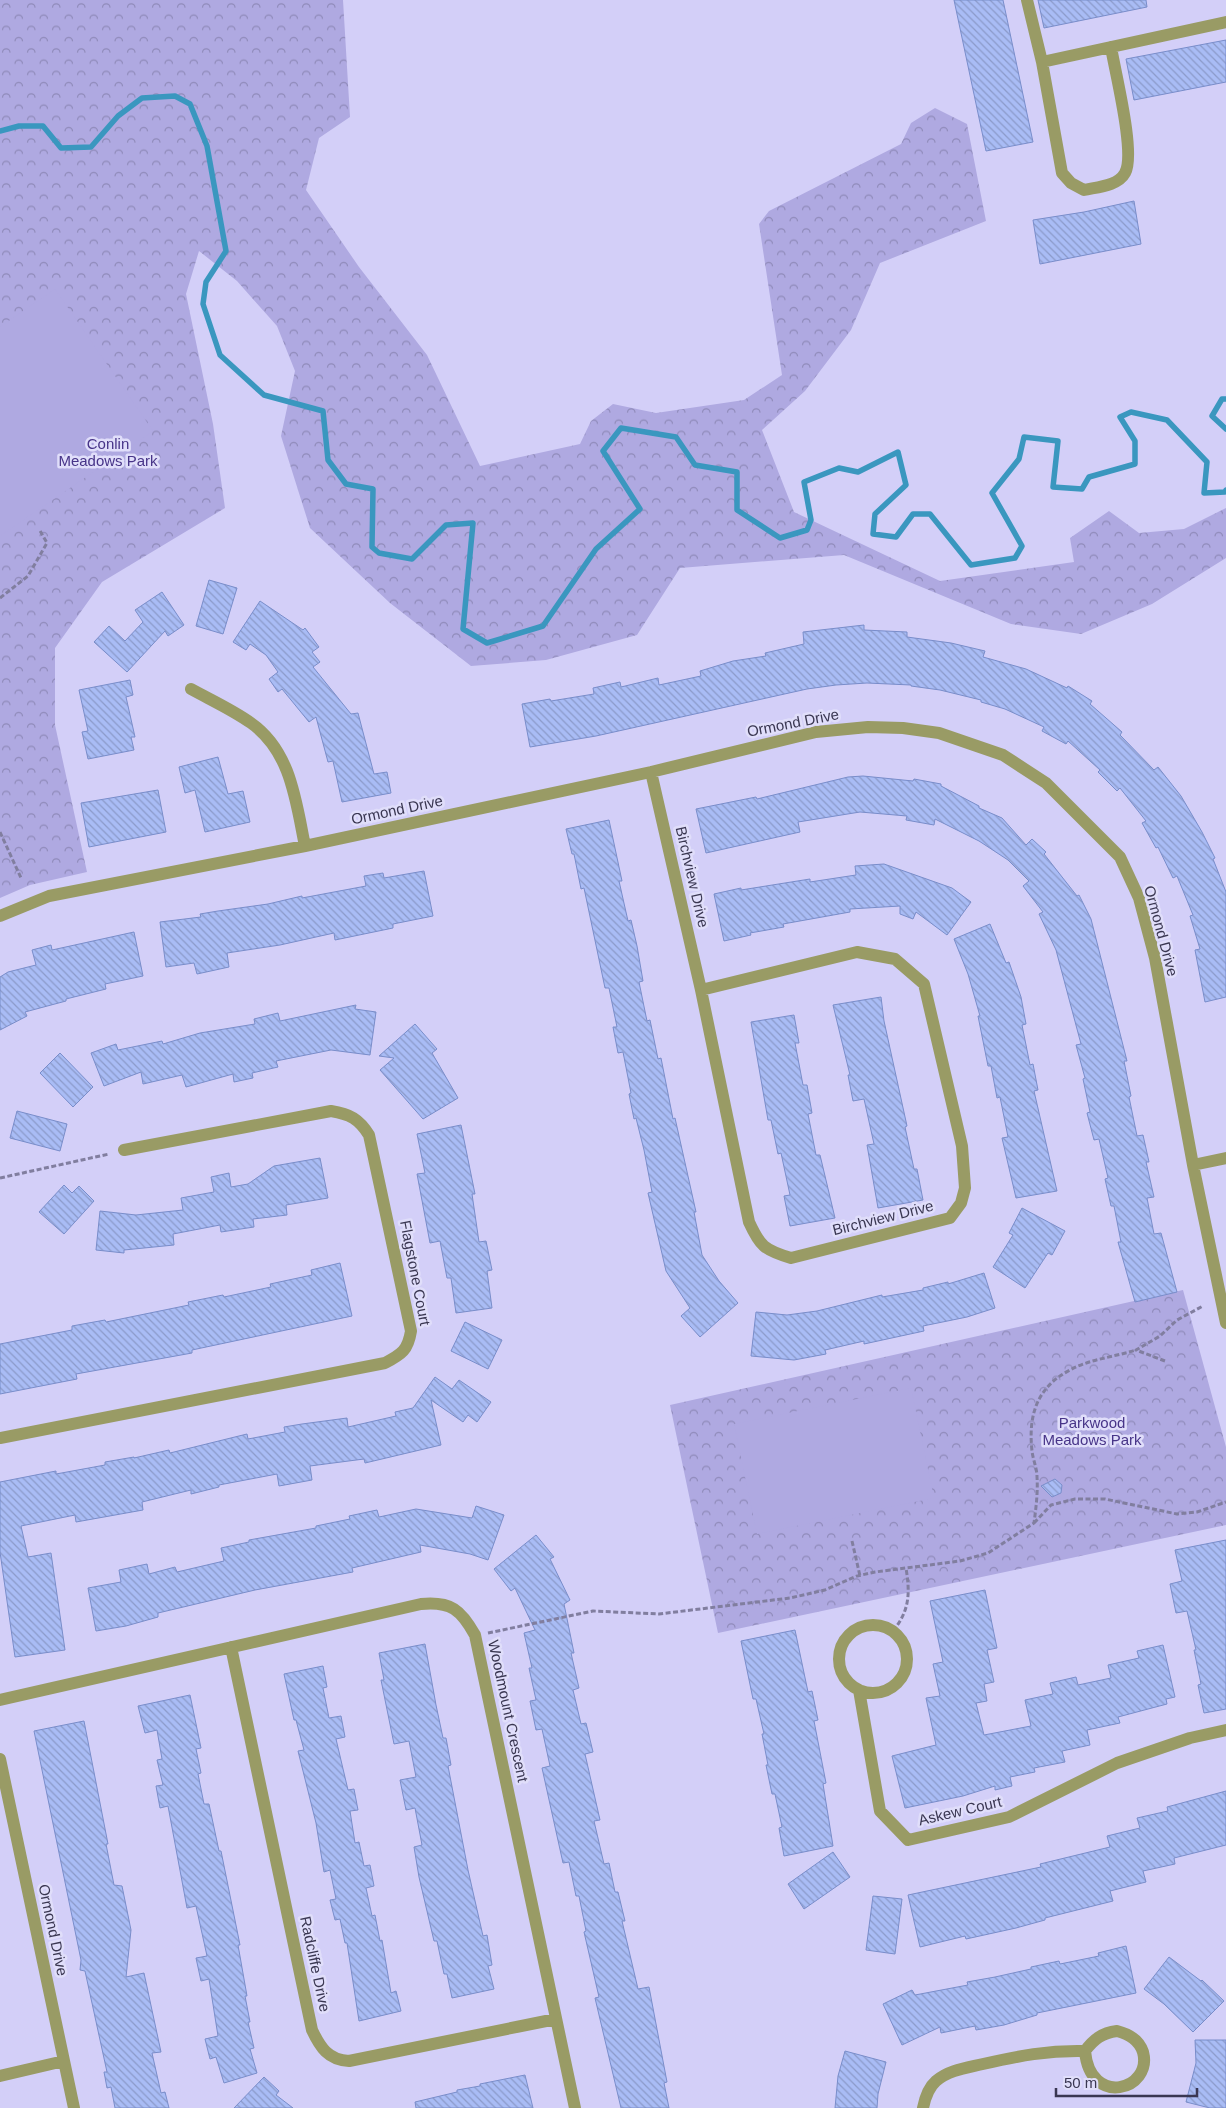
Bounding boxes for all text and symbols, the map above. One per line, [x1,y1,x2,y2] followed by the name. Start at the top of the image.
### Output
[58,435,158,469] park label: Conlin Meadows Park
[745,705,840,740] street label: Ormond Drive
[349,791,444,828] street label: Ormond Drive
[673,825,712,929] street label: Birchview Drive
[1141,884,1182,978] street label: Ormond Drive
[831,1197,935,1238] street label: Birchview Drive
[397,1219,434,1328] street label: Flagstone Court
[1042,1414,1142,1448] park label: Parkwood Meadows Park
[485,1638,532,1784] street label: Woodmount Crescent
[917,1792,1004,1828] street label: Askew Court
[35,1882,72,1977] street label: Ormond Drive
[297,1915,334,2013] street label: Radcliffe Drive
[1056,2066,1197,2098] scale bar
[1064,2074,1097,2091] text: 50 m

